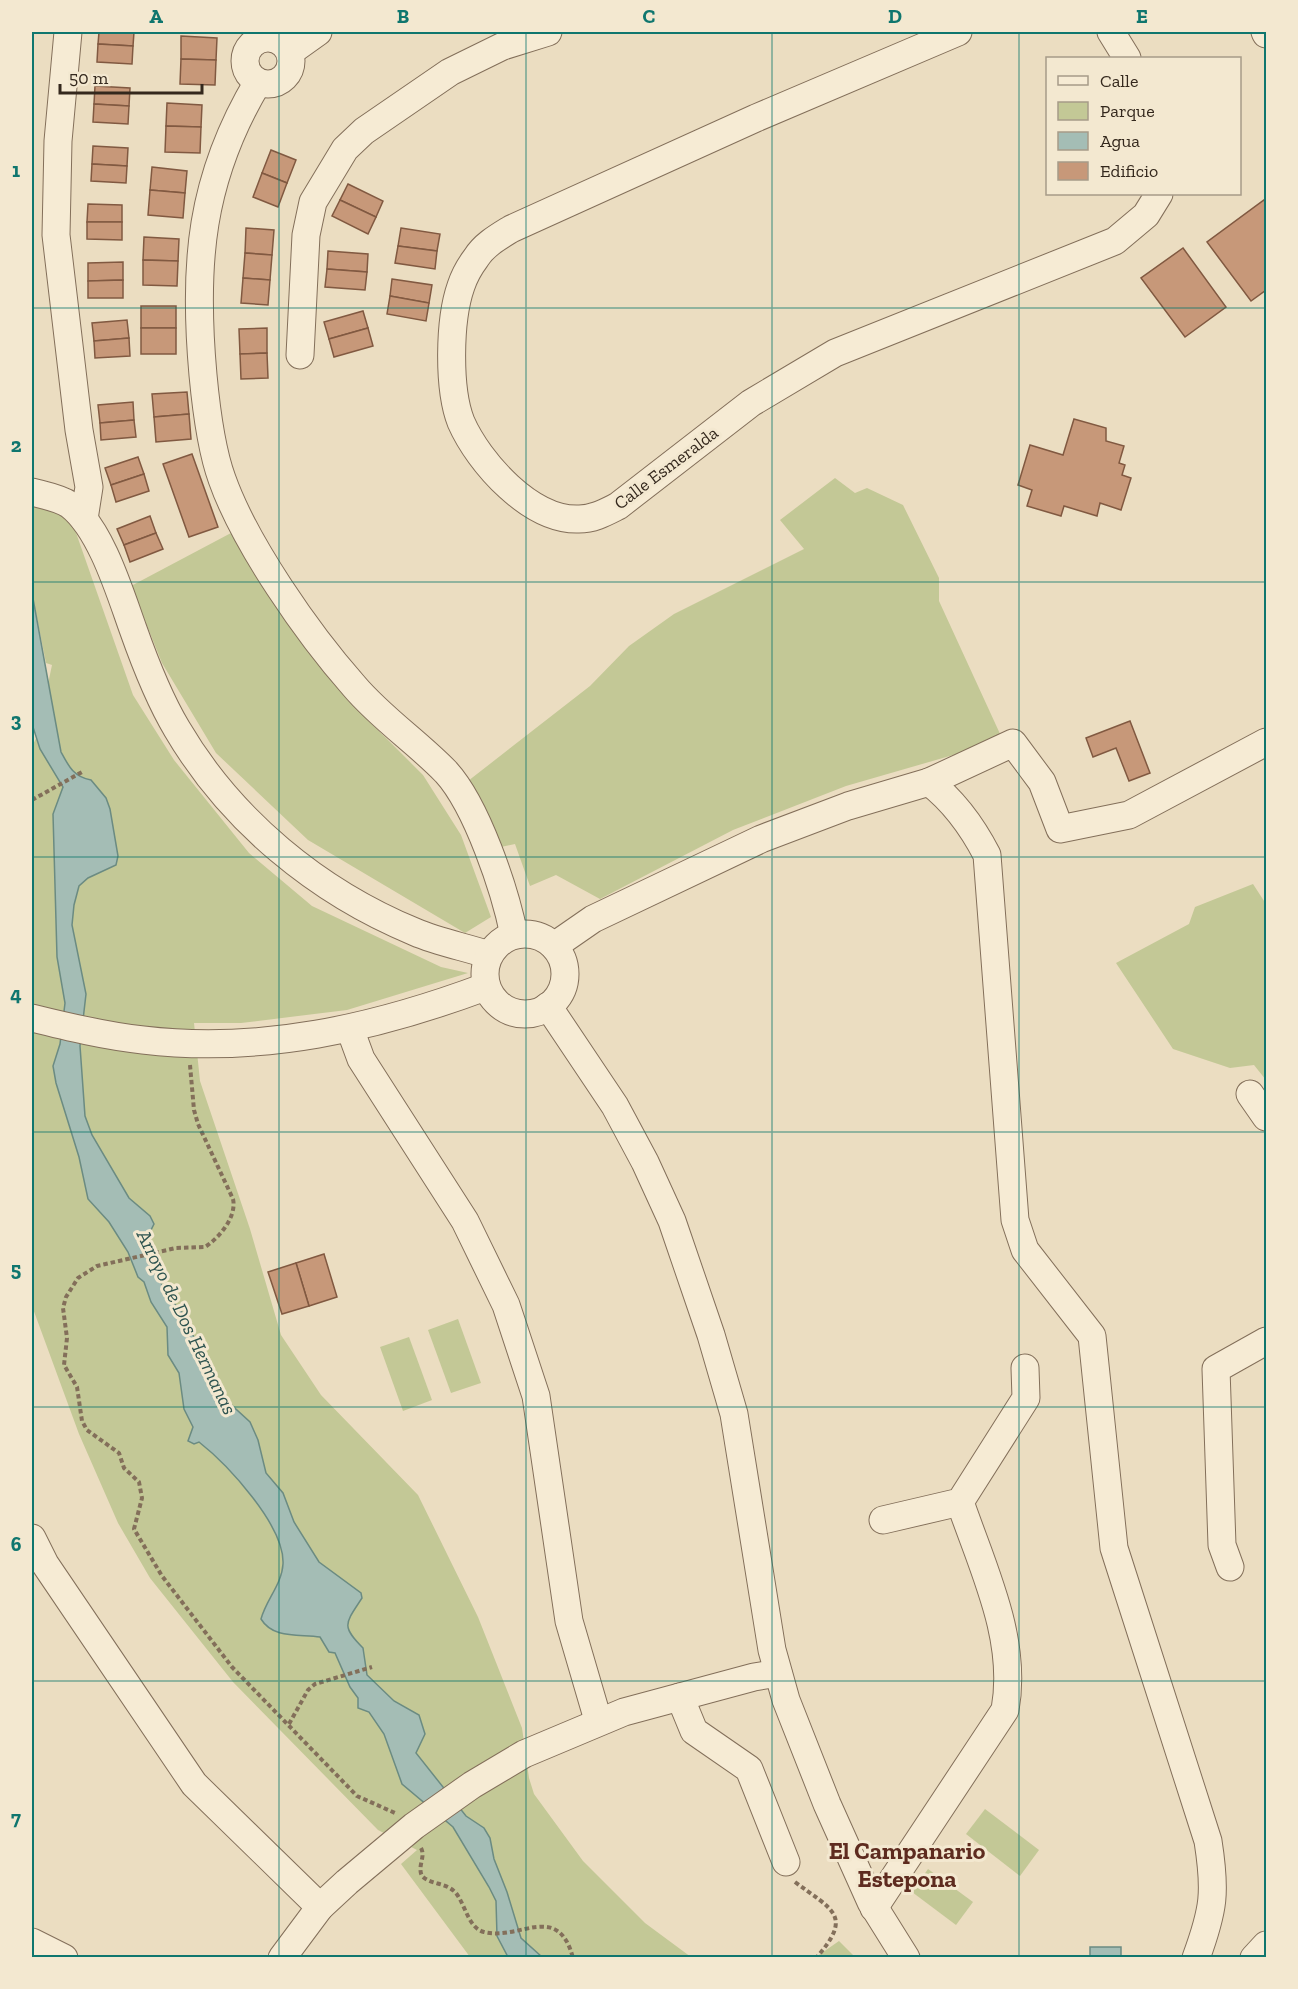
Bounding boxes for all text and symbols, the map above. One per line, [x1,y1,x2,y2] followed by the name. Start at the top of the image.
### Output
[149,4,163,28] text: A
[397,4,409,28] text: B
[643,4,656,28] text: C
[888,4,902,28] text: D
[1136,4,1148,28] text: E
[60,57,202,95] scale bar
[1046,57,1241,195] legend
[69,67,109,89] text: 50 m
[1100,70,1138,92] text: Calle
[1100,100,1155,122] text: Parque
[1100,130,1140,152] text: Agua
[12,158,20,182] text: 1
[1100,160,1158,182] text: Edificio
[610,422,723,514] street label: Calle Esmeralda
[11,433,22,457] text: 2
[11,708,22,732] text: 3
[10,982,22,1006] text: 4
[131,1225,242,1418] water label: Arroyo de Dos Hermanas
[11,1257,21,1281] text: 5
[11,1532,22,1556] text: 6
[11,1806,21,1830] text: 7
[829,1836,986,1893] district label: El Campanario Estepona

